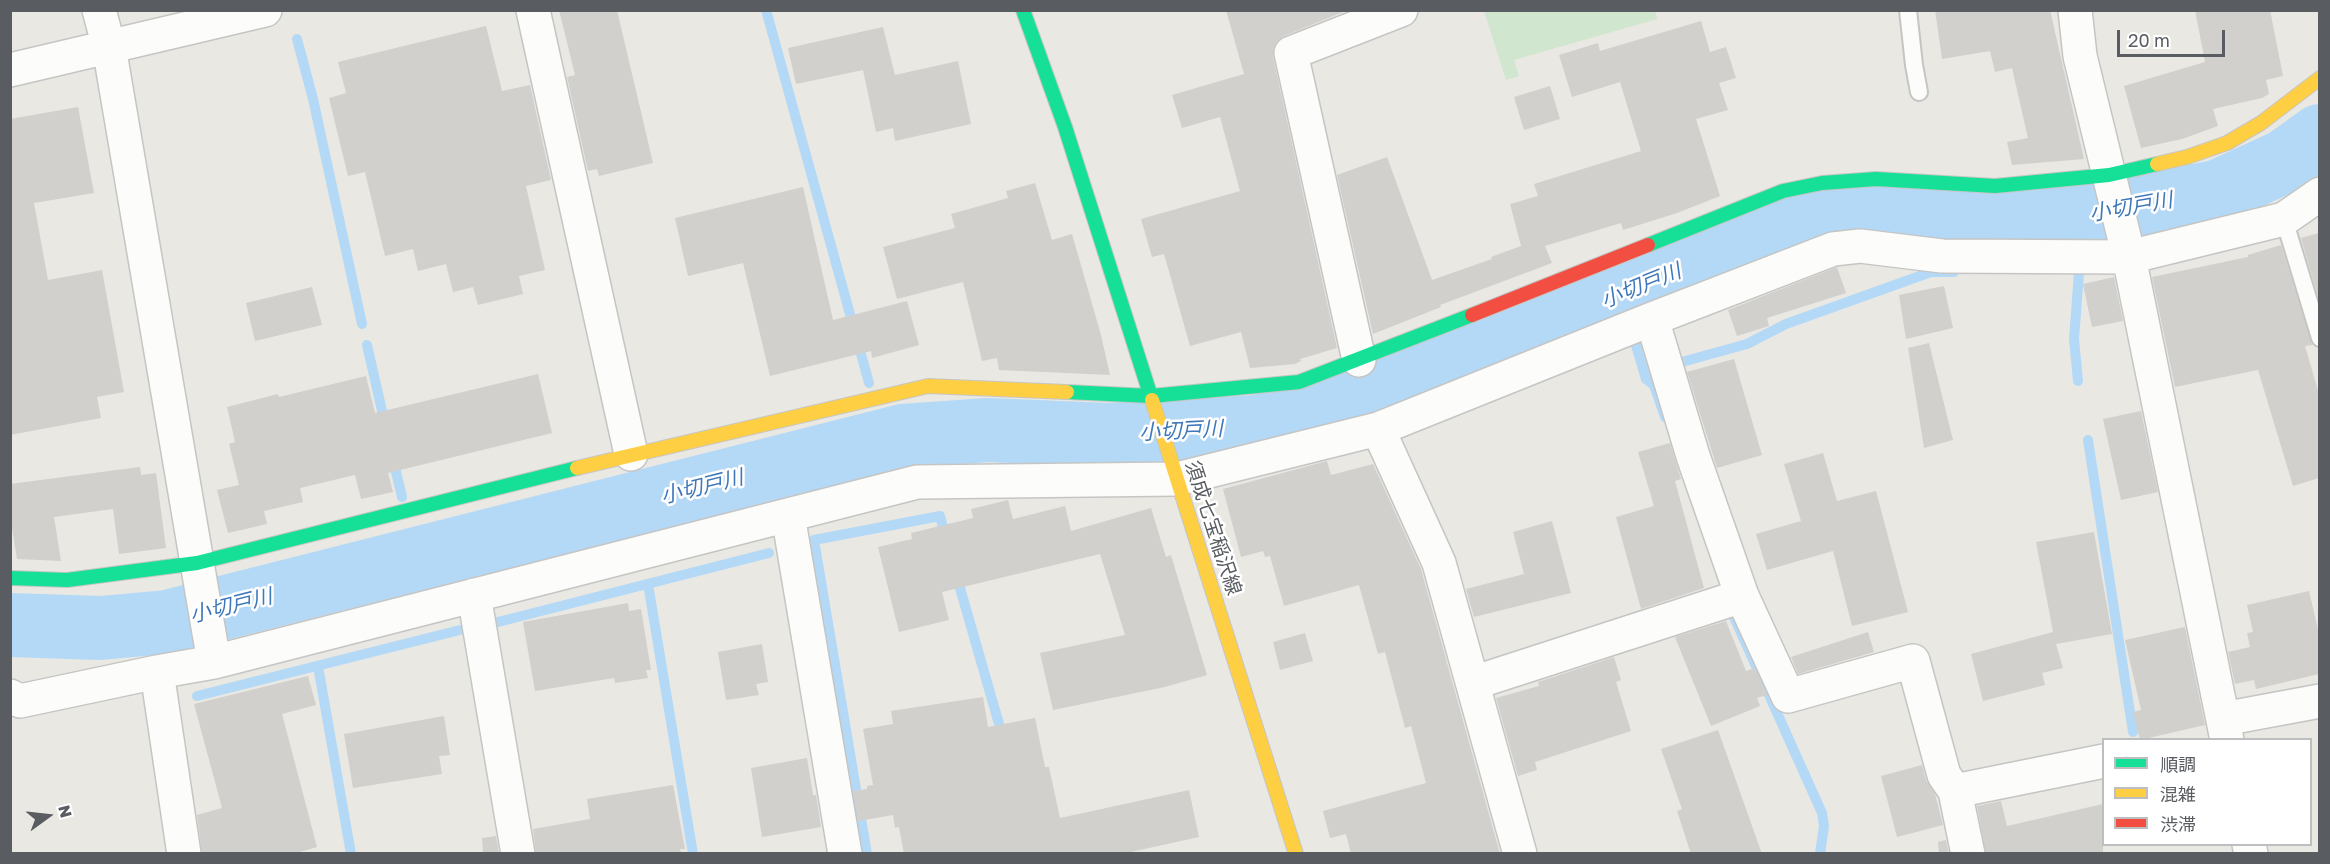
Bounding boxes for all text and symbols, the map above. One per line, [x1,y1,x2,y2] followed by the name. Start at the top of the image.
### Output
[2120,18,2228,56] scale bar
[2128,29,2170,51] text: 20 m
[2087,187,2175,227] water label: 小切戸川
[1597,259,1685,313] water label: 小切戸川
[1138,416,1224,446] water label: 小切戸川
[1180,458,1246,598] street label: 須成七宝稲沢線
[658,465,746,509] water label: 小切戸川
[187,584,275,628] water label: 小切戸川
[2102,738,2312,846] legend
[2160,753,2196,775] text: 順調
[2160,783,2196,805] text: 混雑
[18,786,78,846] north arrow
[54,803,77,820] text: N
[2160,813,2196,835] text: 渋滞

